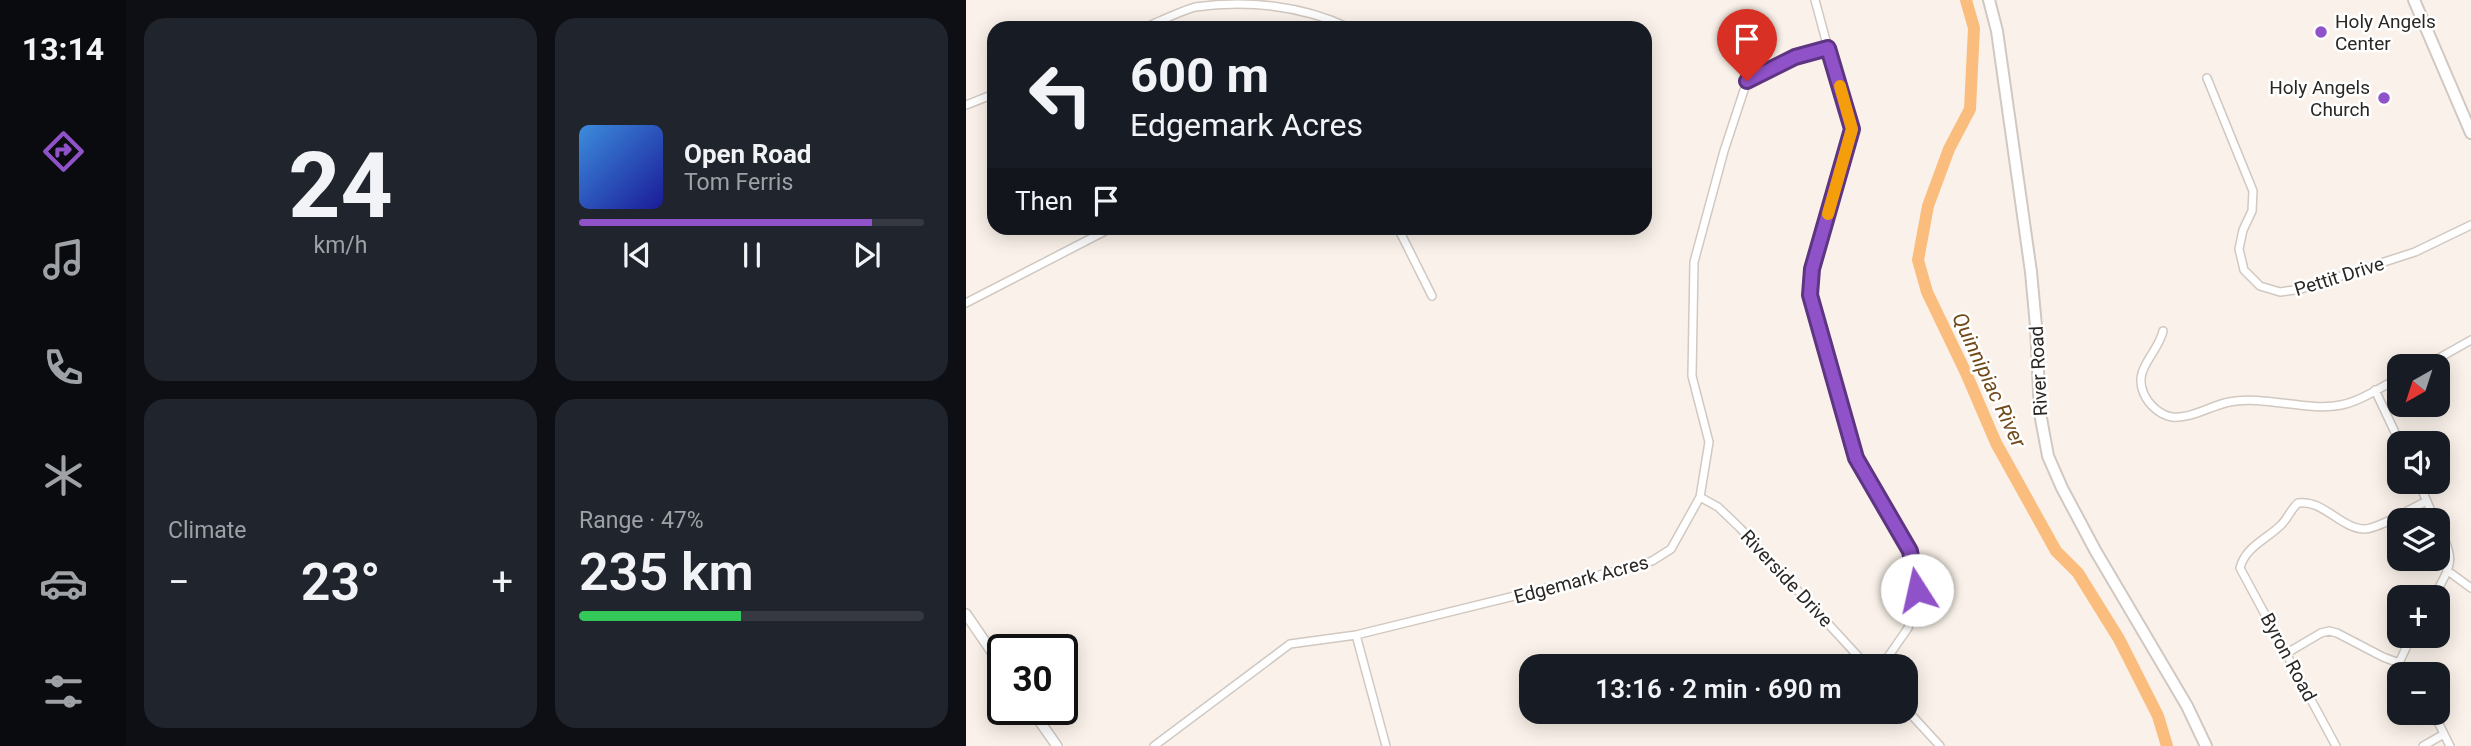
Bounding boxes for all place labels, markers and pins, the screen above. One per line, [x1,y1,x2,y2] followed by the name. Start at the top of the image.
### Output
[1717,9,1777,81] pin
[2335,10,2436,55] place label: Holy Angels Center
[2313,24,2329,40] marker: Holy Angels Center
[2269,76,2370,121] place label: Holy Angels Church
[2376,90,2392,106] marker: Holy Angels Church

